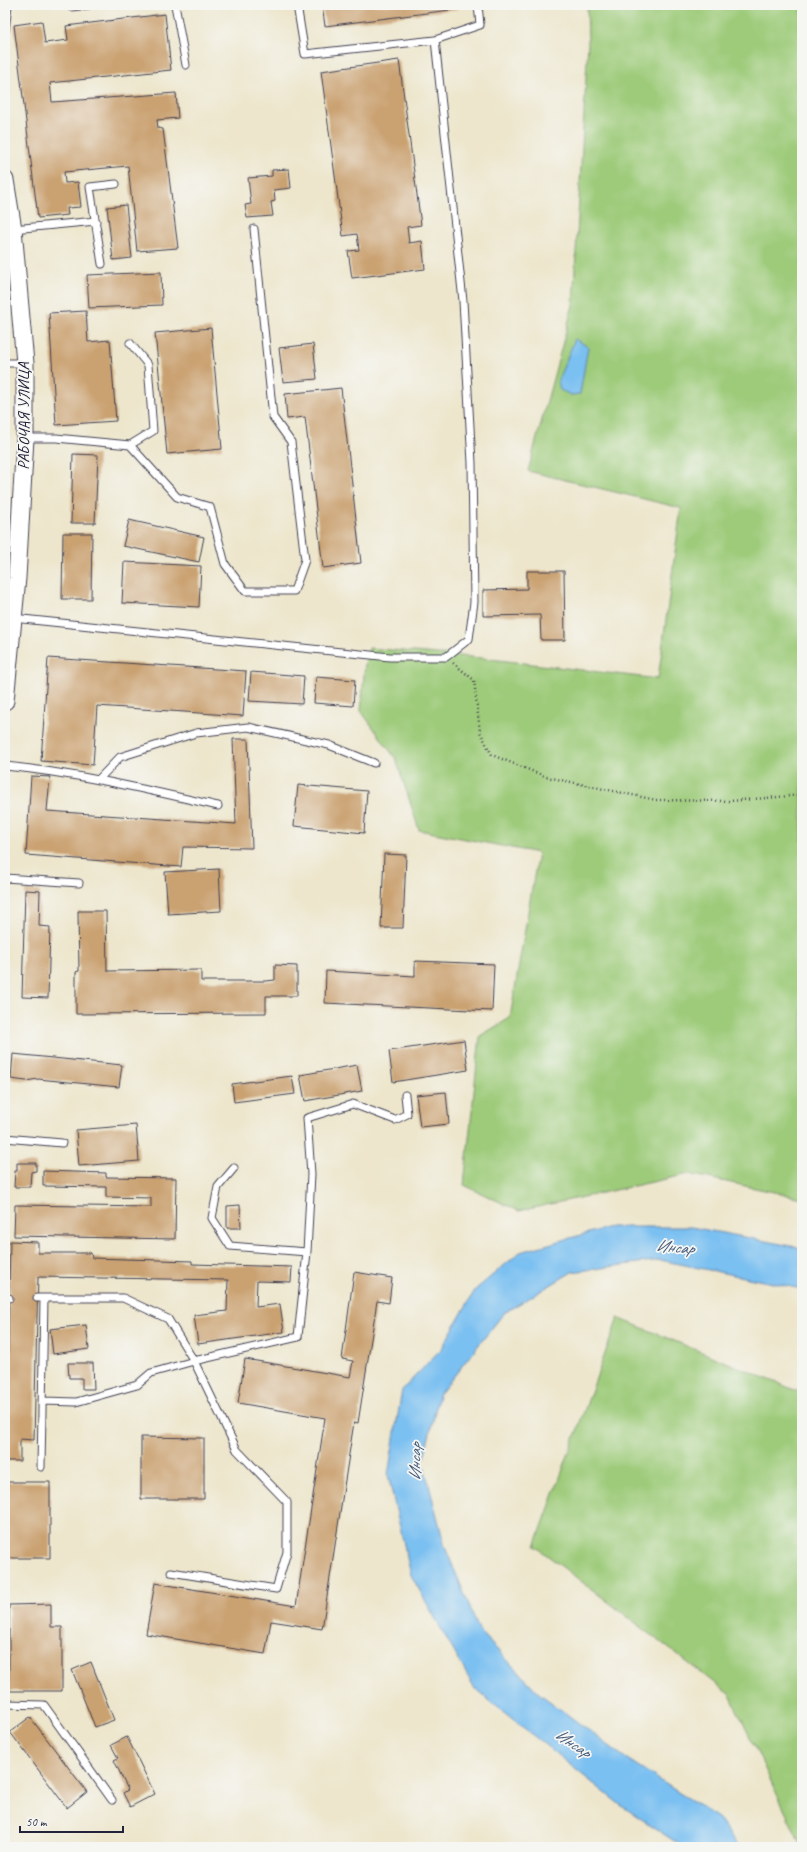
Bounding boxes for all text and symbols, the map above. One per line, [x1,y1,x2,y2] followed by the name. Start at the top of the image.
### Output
[14,361,34,470] street label: РАБОЧАЯ УЛИЦА
[655,1235,697,1259] water label: Инсар
[404,1440,426,1481] water label: Инсар
[552,1724,597,1764] water label: Инсар
[20,1808,123,1834] scale bar
[26,1814,48,1830] text: 50 m

